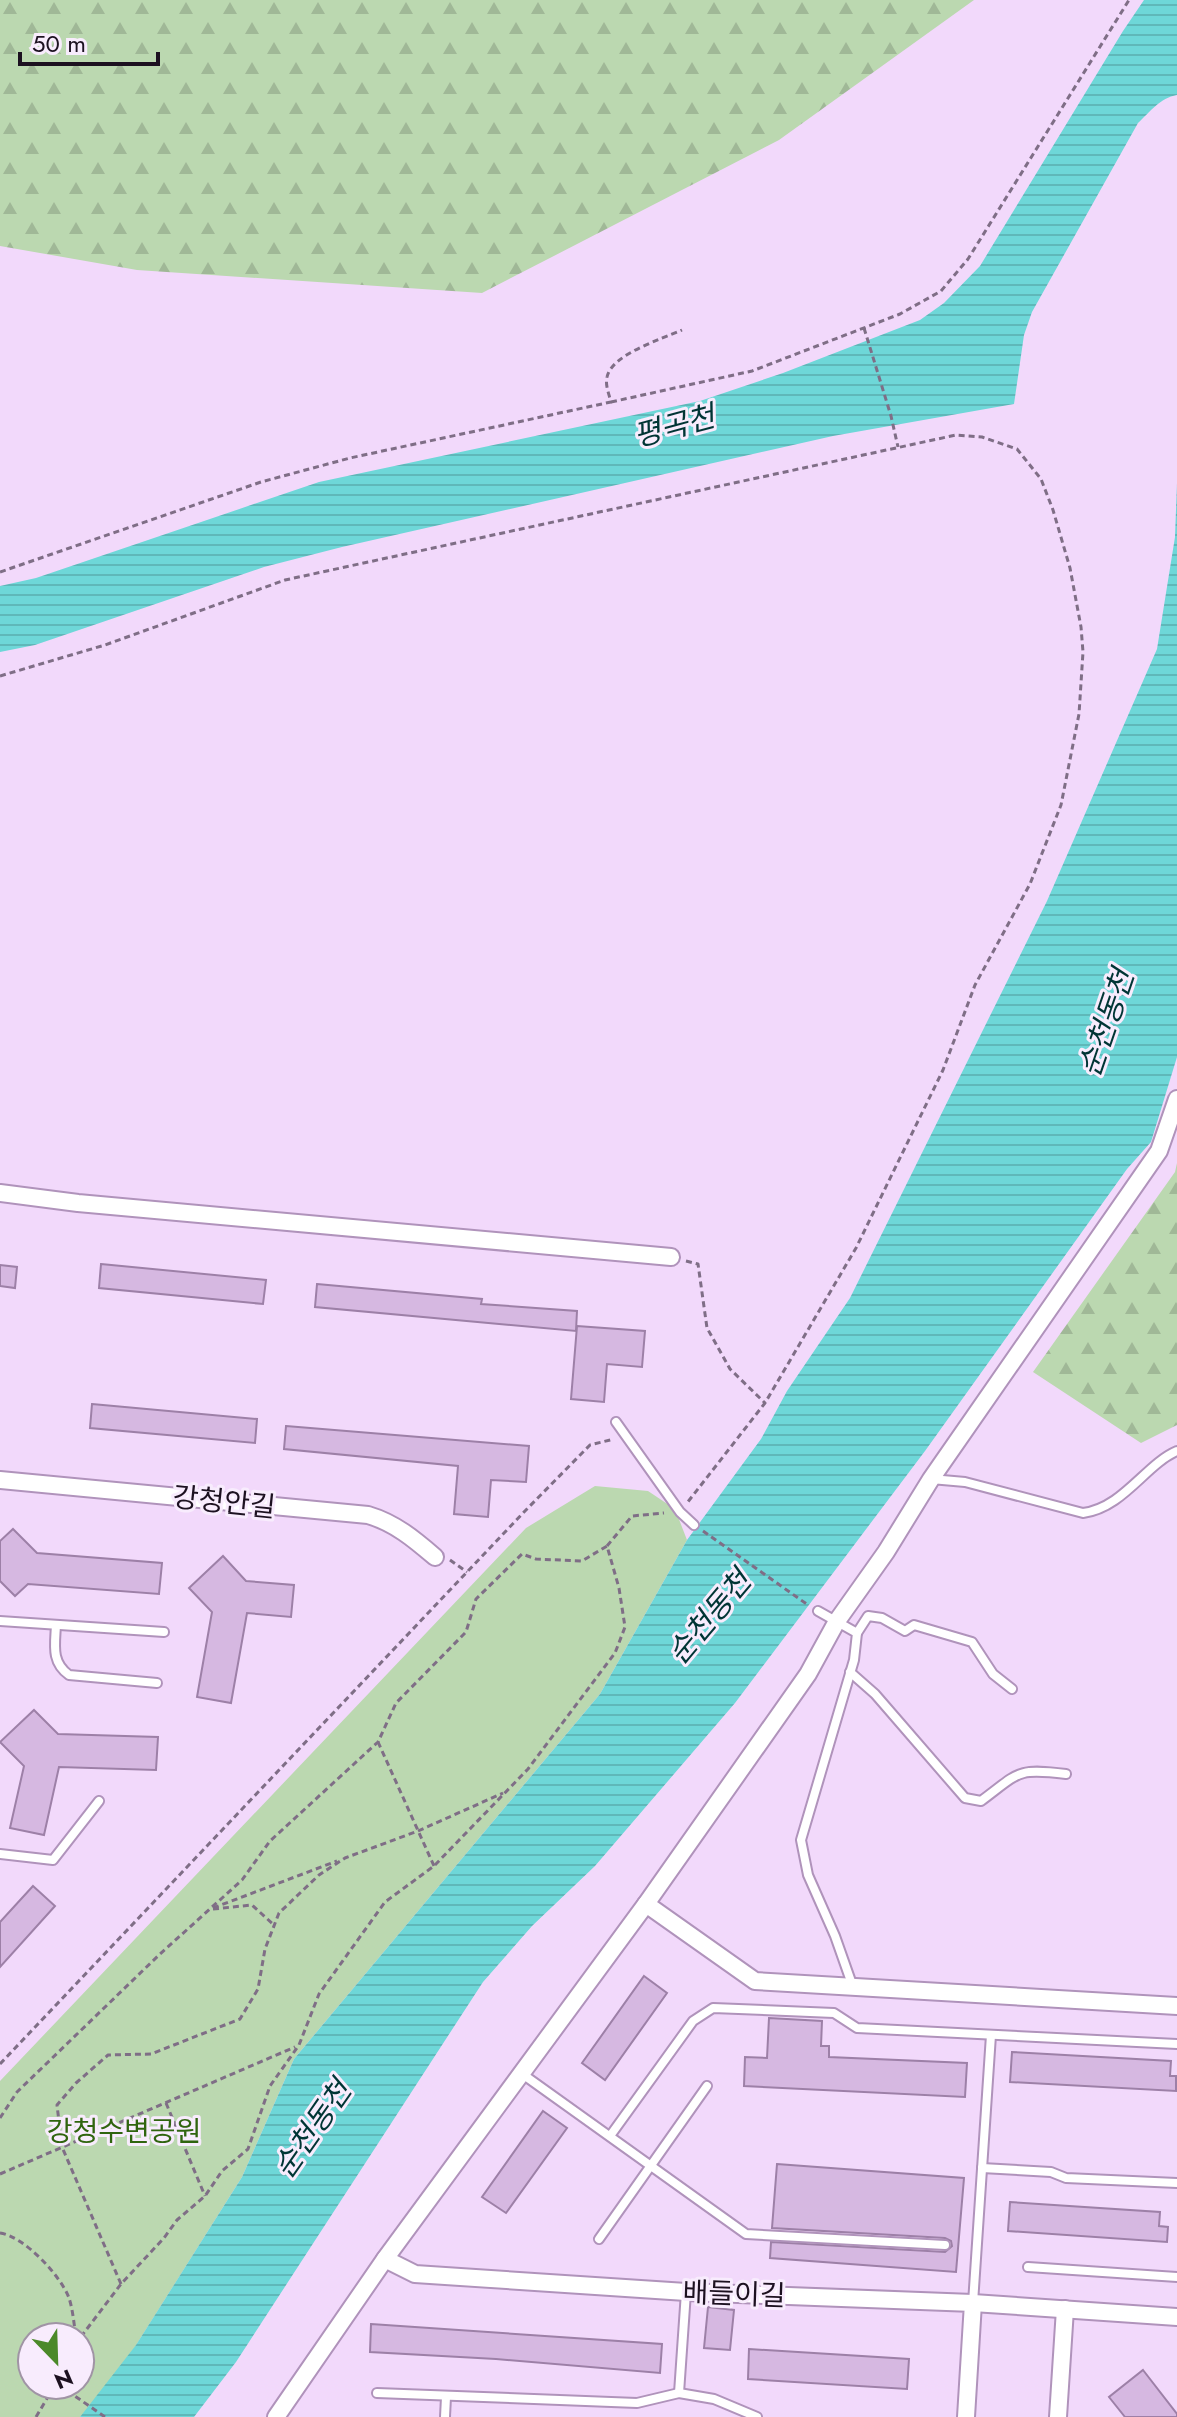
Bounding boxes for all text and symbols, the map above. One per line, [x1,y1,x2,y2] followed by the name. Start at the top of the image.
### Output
[20,16,158,66] scale bar
[32,26,86,61] text: 50 m
[628,394,723,457] water label: 평곡천
[1068,961,1145,1082] water label: 순천동천
[171,1476,277,1528] street label: 강청안길
[657,1558,763,1673] water label: 순천동천
[263,2069,363,2187] water label: 순천동천
[47,2111,201,2152] park label: 강청수변공원
[682,2272,786,2316] street label: 배들이길
[16,2321,96,2401] north arrow
[50,2361,78,2398] text: N

